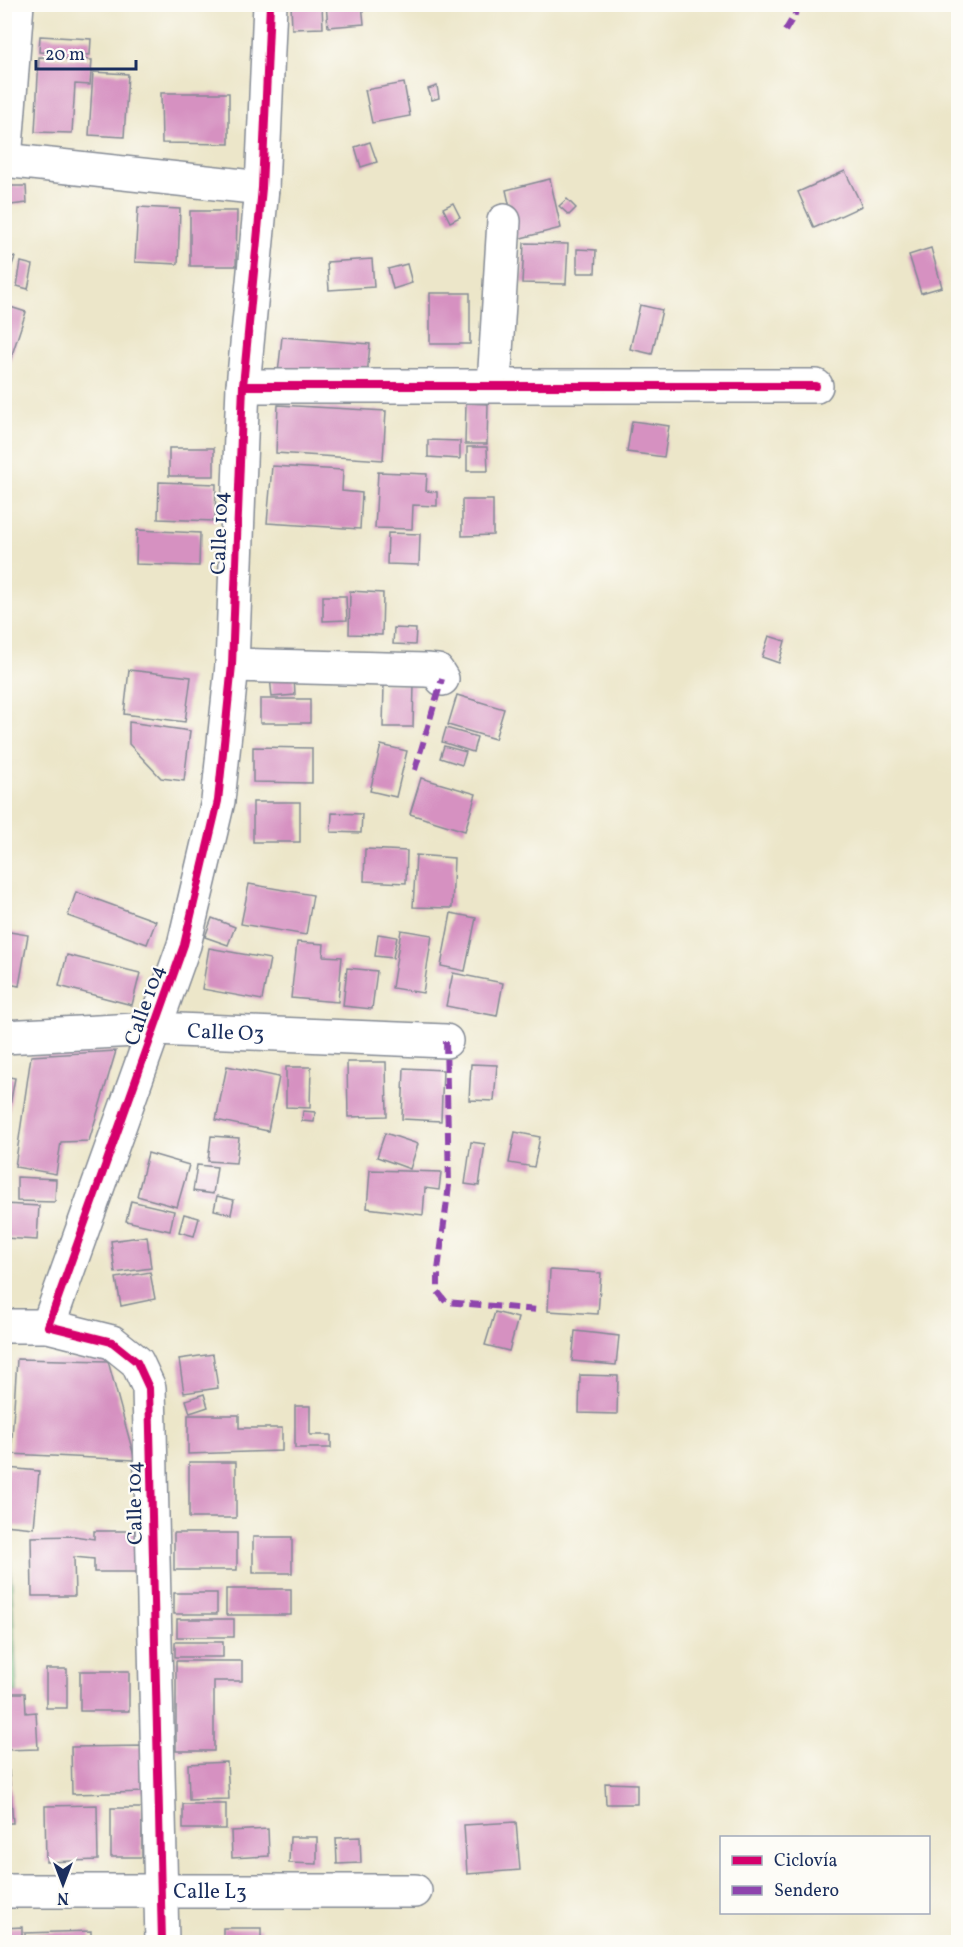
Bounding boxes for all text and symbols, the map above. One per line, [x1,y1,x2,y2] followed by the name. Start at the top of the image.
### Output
[36,33,136,71] scale bar
[45,43,85,68] text: 20 m
[205,491,236,575] street label: Calle 104
[118,961,173,1050] street label: Calle 104
[187,1017,265,1050] street label: Calle O3
[120,1461,151,1545] street label: Calle 104
[720,1836,930,1914] legend
[774,1849,837,1874] text: Ciclovía
[33,1854,93,1914] north arrow
[173,1878,247,1907] street label: Calle L3
[774,1879,839,1904] text: Sendero
[57,1886,69,1908] text: N

